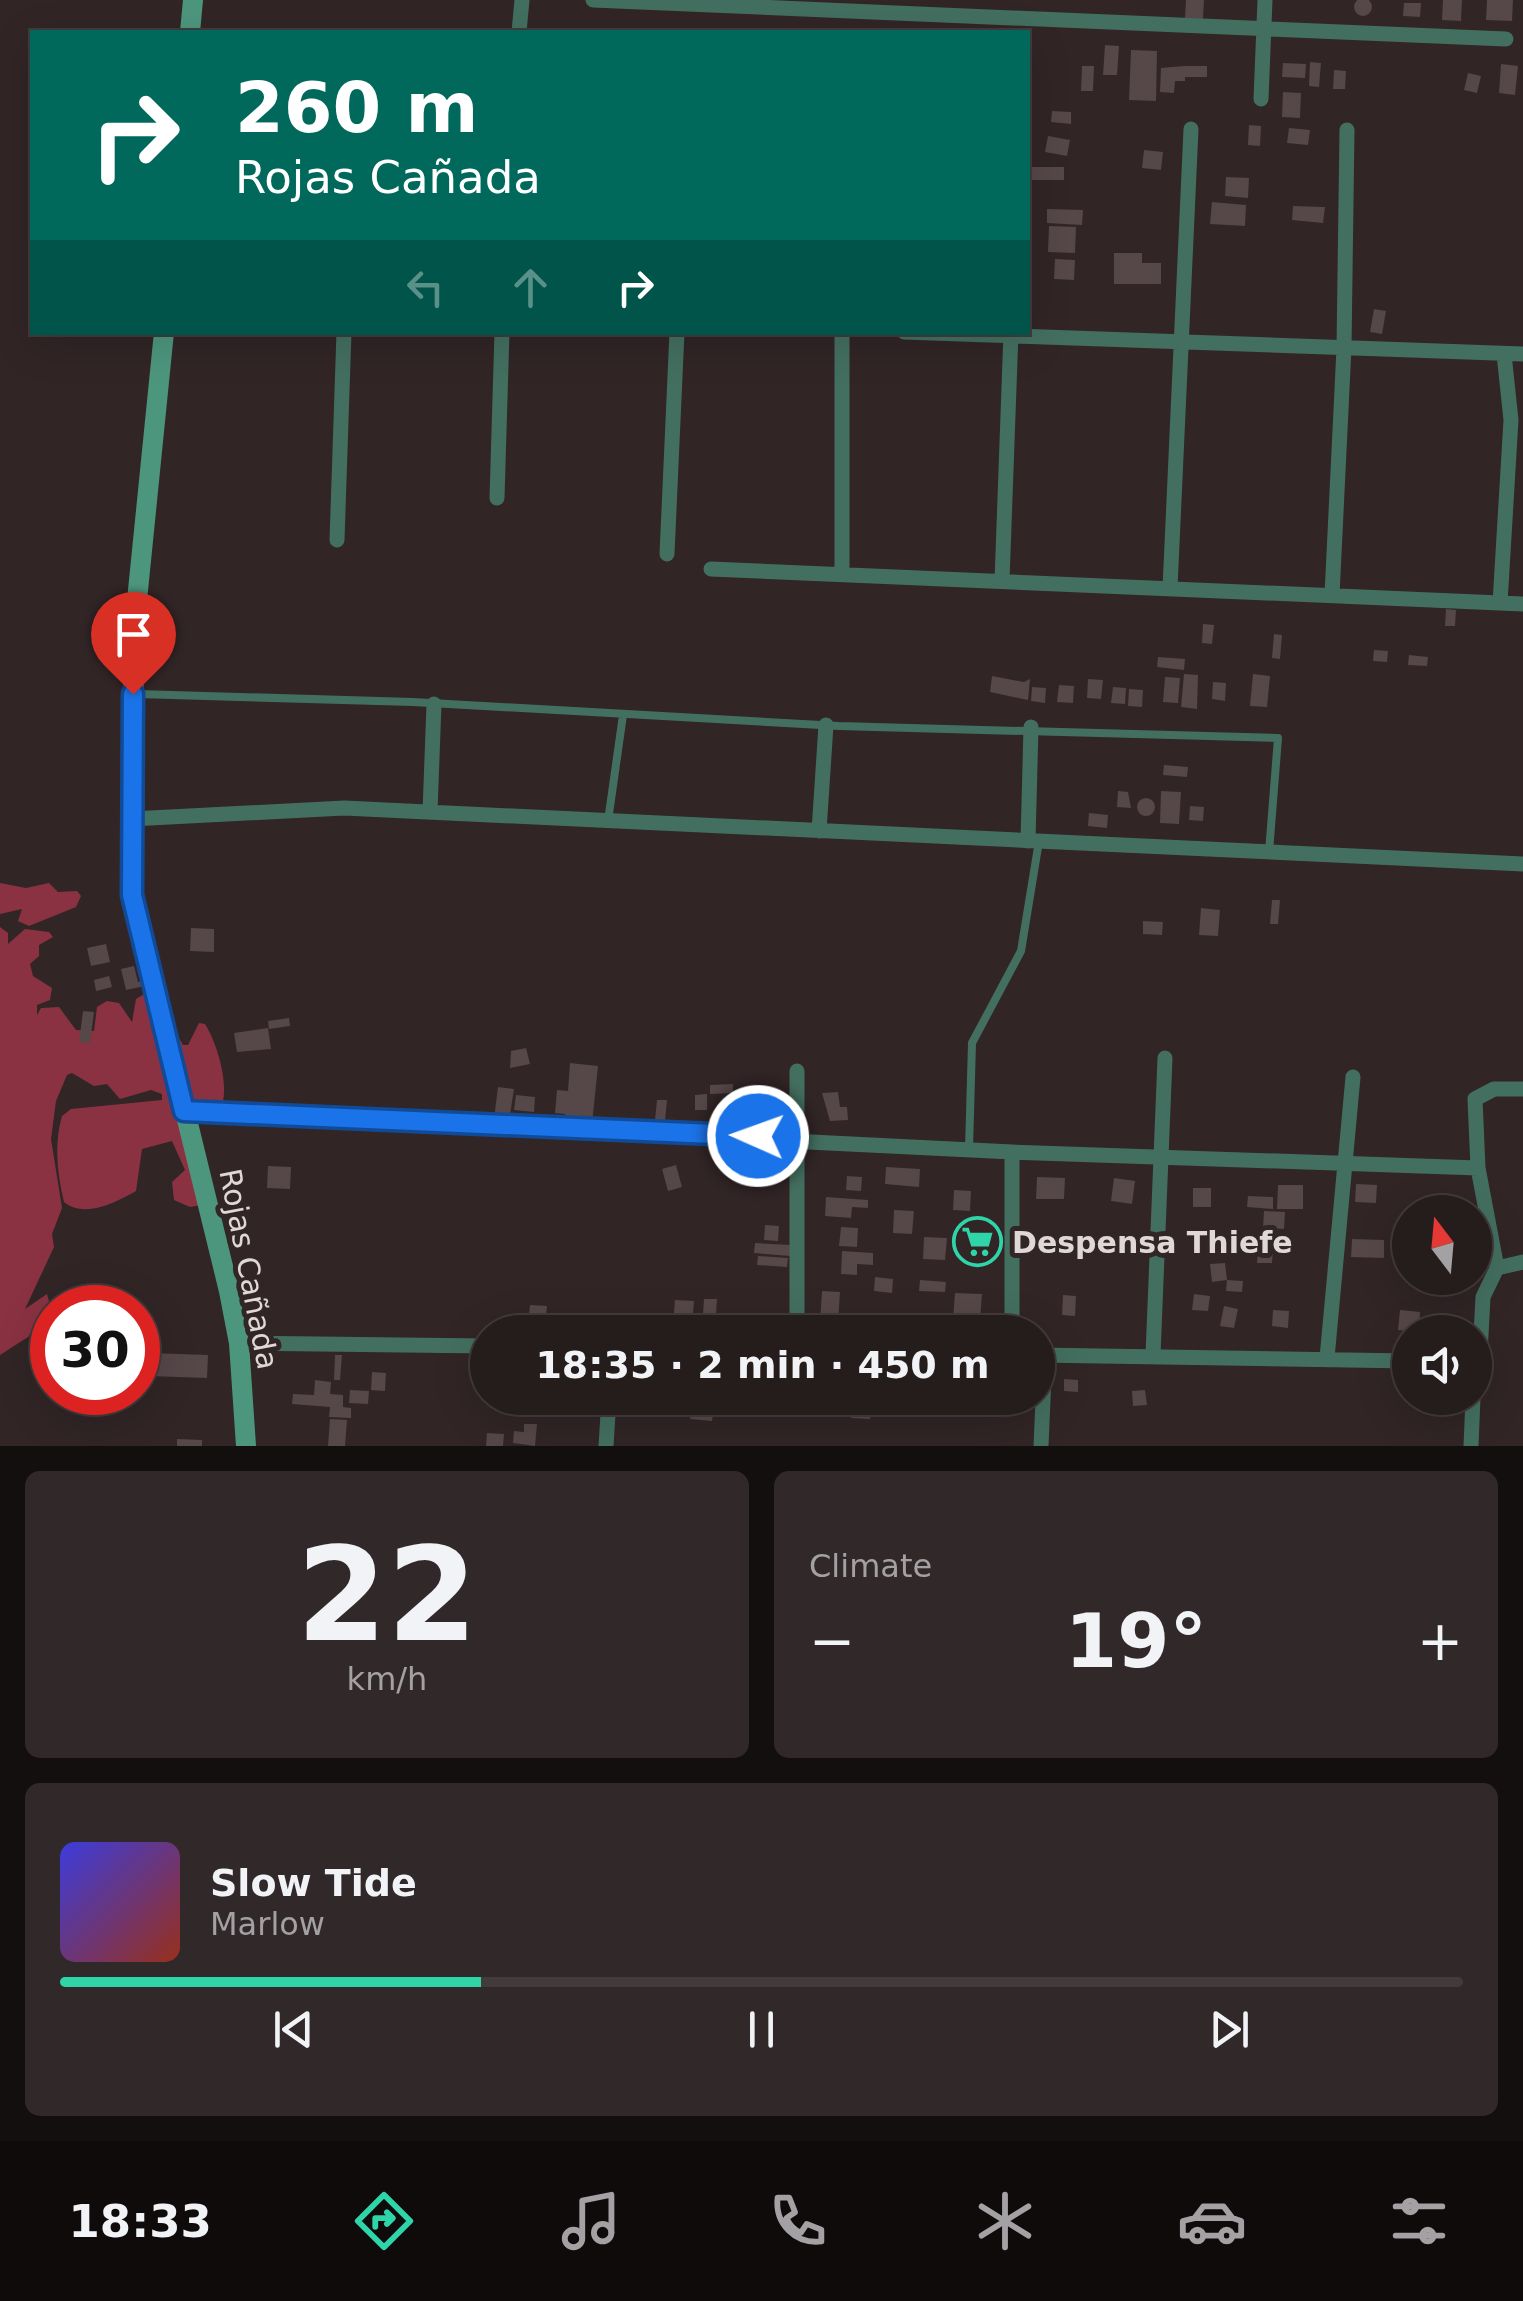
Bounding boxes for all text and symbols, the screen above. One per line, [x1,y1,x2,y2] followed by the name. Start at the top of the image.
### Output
[235,67,478,149] text: 260 m
[70,70,200,200] icon: right
[235,151,541,204] text: Rojas Cañada
[398,260,453,315] icon: left
[503,260,558,315] icon: ahead
[608,260,663,315] icon: right
[91,592,176,695] pin
[106,607,161,662] icon: arrive
[706,1084,810,1188] position arrow
[212,1166,286,1372] street label: Rojas Cañada
[1392,1195,1492,1295] north arrow
[1392,1195,1492,1415] map controls
[951,1216,1003,1268] supermarket icon: Despensa Thiefe
[1012,1225,1293,1260] place label: Despensa Thiefe
[30,1285,160,1415] speed limit sign: 30
[1392,1315,1492,1415] button: sound
[535,1343,990,1387] text: 18:35 · 2 min · 450 m
[297,1519,477,1671] text: 22
[809,1547,932,1585] text: Climate
[1065,1597,1207,1685] text: 19°
[809,1609,855,1673] text: −
[1417,1609,1463,1673] text: +
[347,1660,427,1698] text: km/h
[210,1861,417,1905] text: Slow Tide
[210,1905,325,1943] text: Marlow
[266,2002,321,2057] icon: previous
[734,2002,789,2057] icon: pause
[1202,2002,1257,2057] icon: next
[349,2186,419,2256] icon: directions
[556,2186,626,2256] icon: music
[763,2186,833,2256] icon: phone
[970,2186,1040,2256] icon: climate
[1177,2186,1247,2256] icon: car
[1384,2186,1454,2256] icon: filters
[69,2195,212,2248] text: 18:33

